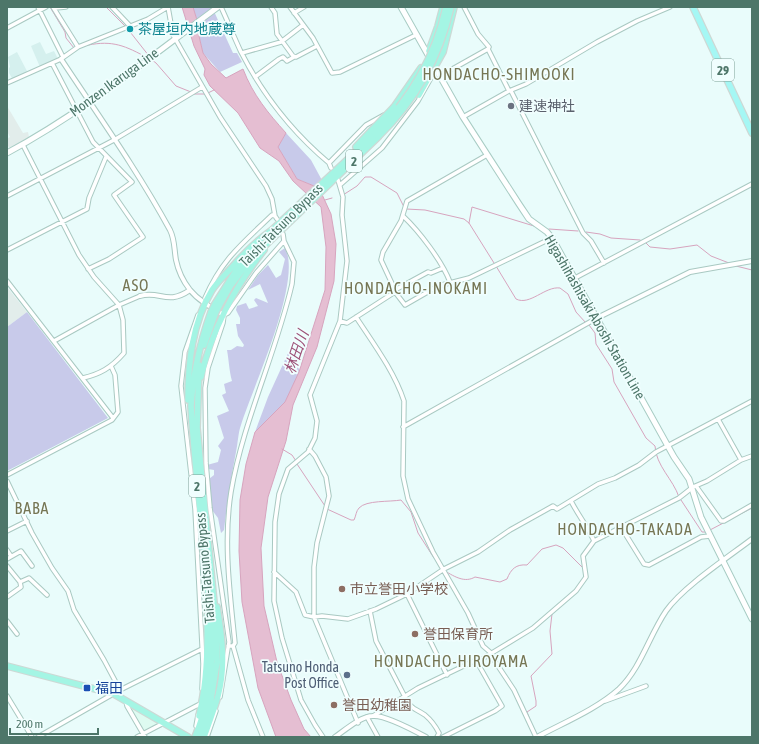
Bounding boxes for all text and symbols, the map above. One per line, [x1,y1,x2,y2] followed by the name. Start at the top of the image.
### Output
[138,21,236,37] place label: 茶屋垣内地蔵尊
[125,24,135,34] marker: 茶屋垣内地蔵尊
[66,44,162,120] street label: Monzen Ikaruga Line
[712,59,734,81] road number: 29
[422,65,576,83] district label: HONDACHO-SHIMOOKI
[519,98,575,114] place label: 建速神社
[506,101,516,111] marker: 建速神社
[346,150,362,172] road number: 2
[236,180,326,270] street label: Taishi-Tatsuno Bypass
[541,232,649,402] street label: Higashihashisaki Aboshi Station Line
[123,276,149,294] district label: ASO
[344,279,488,297] district label: HONDACHO-INOKAMI
[281,326,312,376] water label: 林田川
[189,475,205,497] road number: 2
[15,499,49,517] district label: BABA
[192,512,218,624] street label: Taishi-Tatsuno Bypass
[557,520,693,538] district label: HONDACHO-TAKADA
[350,581,448,597] place label: 市立誉田小学校
[337,584,347,594] marker: 市立誉田小学校
[423,626,493,642] place label: 誉田保育所
[410,629,420,639] marker: 誉田保育所
[374,652,528,670] district label: HONDACHO-HIROYAMA
[262,659,339,691] place label: Tatsuno Honda Post Office
[342,670,352,680] marker: Tatsuno Honda Post Office
[95,680,123,696] place label: 福田
[82,683,92,693] marker: 福田
[342,697,412,713] place label: 誉田幼稚園
[329,700,339,710] marker: 誉田幼稚園
[10,710,98,736] scale bar
[16,717,43,731] text: 200 m

